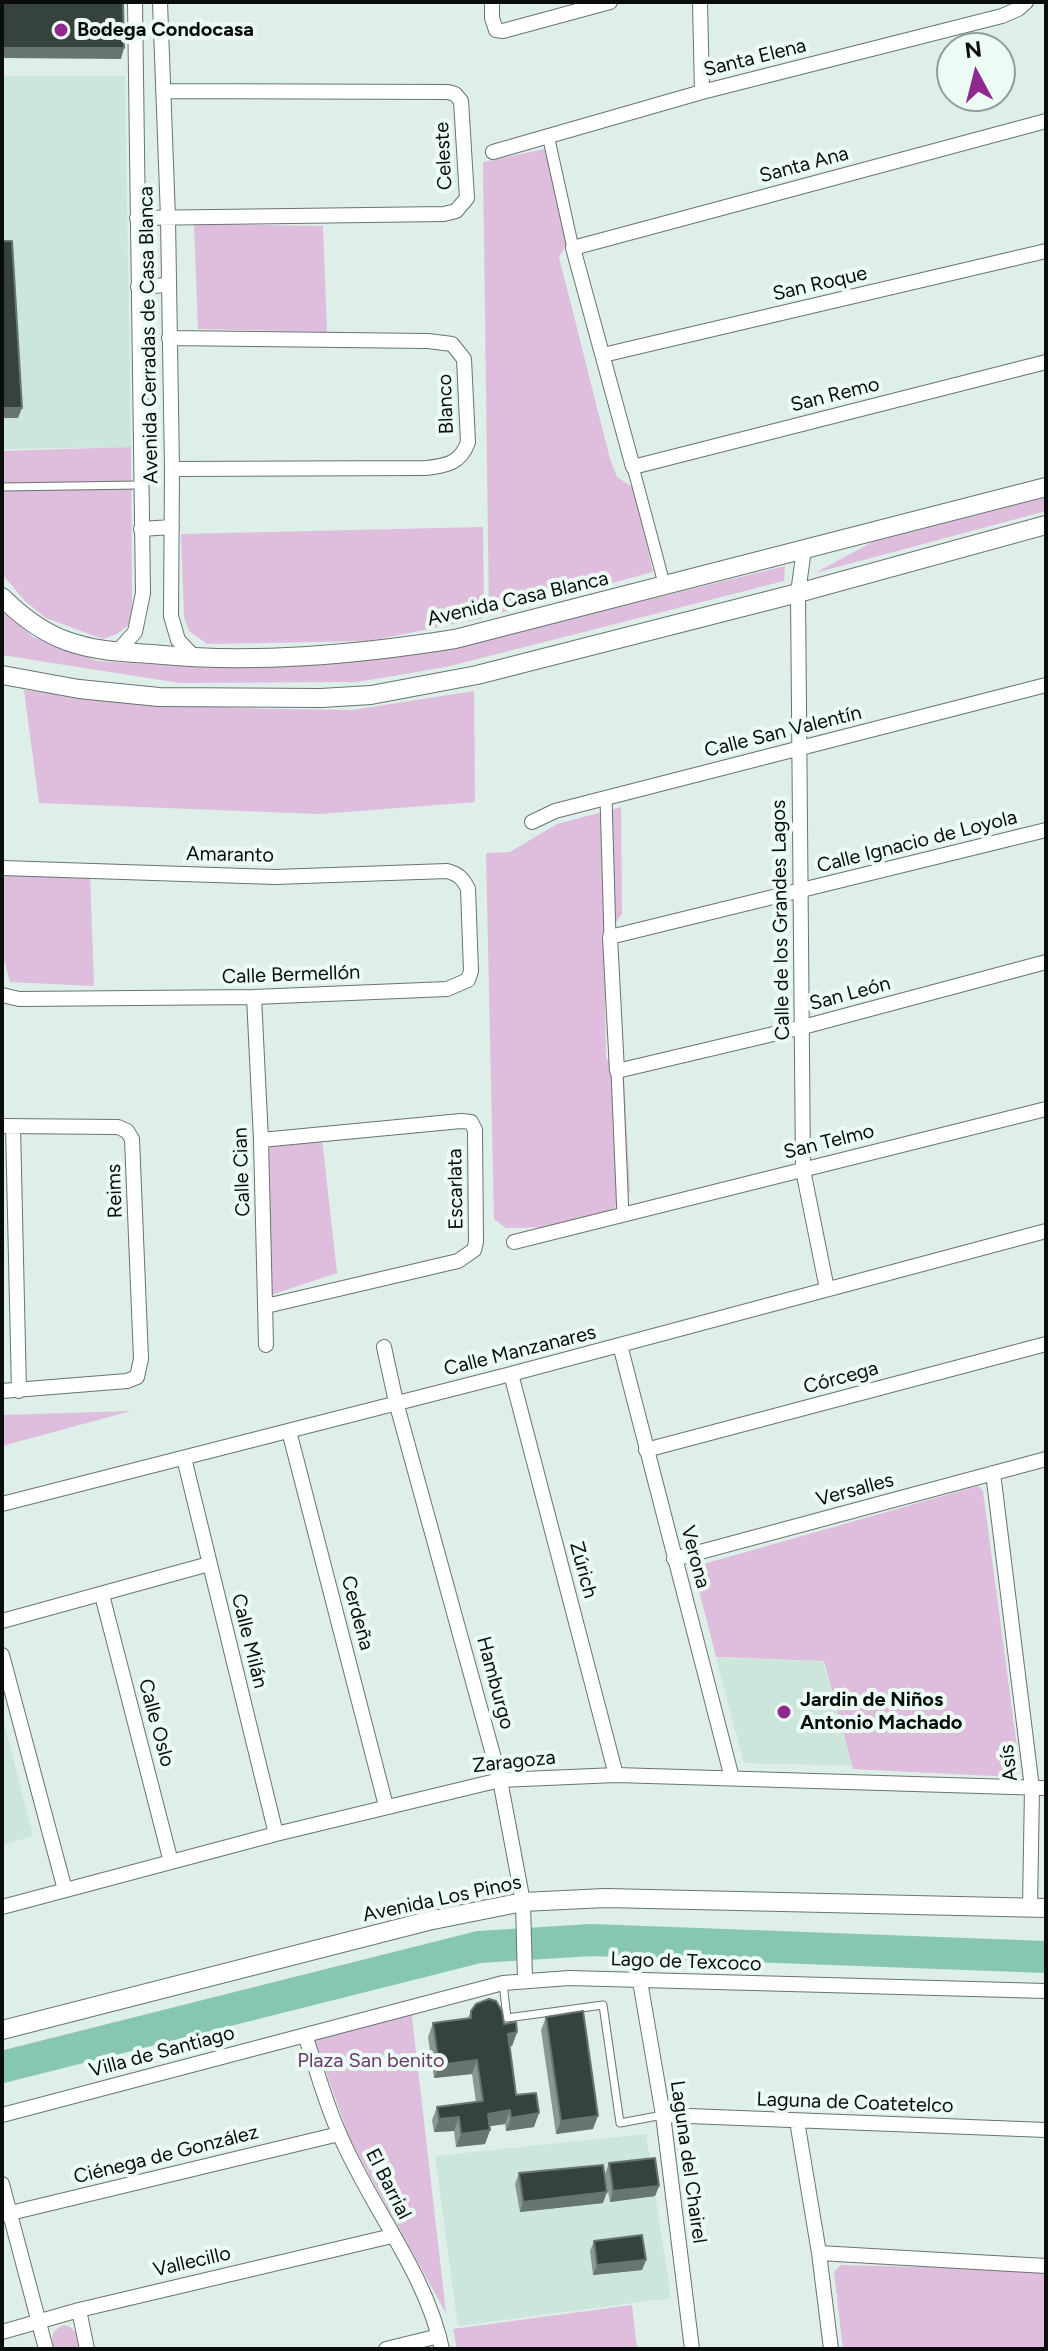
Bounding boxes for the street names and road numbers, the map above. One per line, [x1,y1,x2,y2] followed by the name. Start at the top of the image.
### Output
[701,34,809,82] street label: Santa Elena
[430,121,458,191] street label: Celeste
[757,142,851,188] street label: Santa Ana
[134,186,164,484] street label: Avenida Cerradas de Casa Blanca
[770,261,870,307] street label: San Roque
[788,372,882,418] street label: San Remo
[433,373,459,435] street label: Blanco
[425,566,611,632] street label: Avenida Casa Blanca
[702,701,864,763] street label: Calle San Valentín
[767,800,795,1040] street label: Calle de los Grandes Lagos
[814,805,1020,879] street label: Calle Ignacio de Loyola
[186,842,274,868] street label: Amaranto
[221,961,361,989] street label: Calle Bermellón
[807,972,893,1016] street label: San León
[781,1119,877,1165] street label: San Telmo
[228,1127,256,1217] street label: Calle Cian
[443,1148,469,1230] street label: Escarlata
[102,1163,128,1219] street label: Reims
[441,1320,599,1382] street label: Calle Manzanares
[801,1357,881,1399] street label: Córcega
[814,1468,896,1512] street label: Versalles
[675,1523,715,1591] street label: Verona
[564,1539,602,1601] street label: Zúrich
[336,1573,378,1653] street label: Cerdeña
[226,1591,272,1691] street label: Calle Milán
[471,1634,519,1732] street label: Hamburgo
[133,1676,179,1770] street label: Calle Oslo
[995,1743,1023,1783] street label: Asís
[471,1746,557,1778] street label: Zaragoza
[360,1870,524,1928] street label: Avenida Los Pinos
[610,1947,762,1977] street label: Lago de Texcoco
[87,2021,237,2083] street label: Villa de Santiago
[665,2079,711,2245] street label: Laguna del Chairel
[756,2088,954,2118] street label: Laguna de Coatetelco
[71,2120,261,2190] street label: Ciénega de González
[360,2145,416,2223] street label: El Barrial
[151,2241,233,2283] street label: Vallecillo

